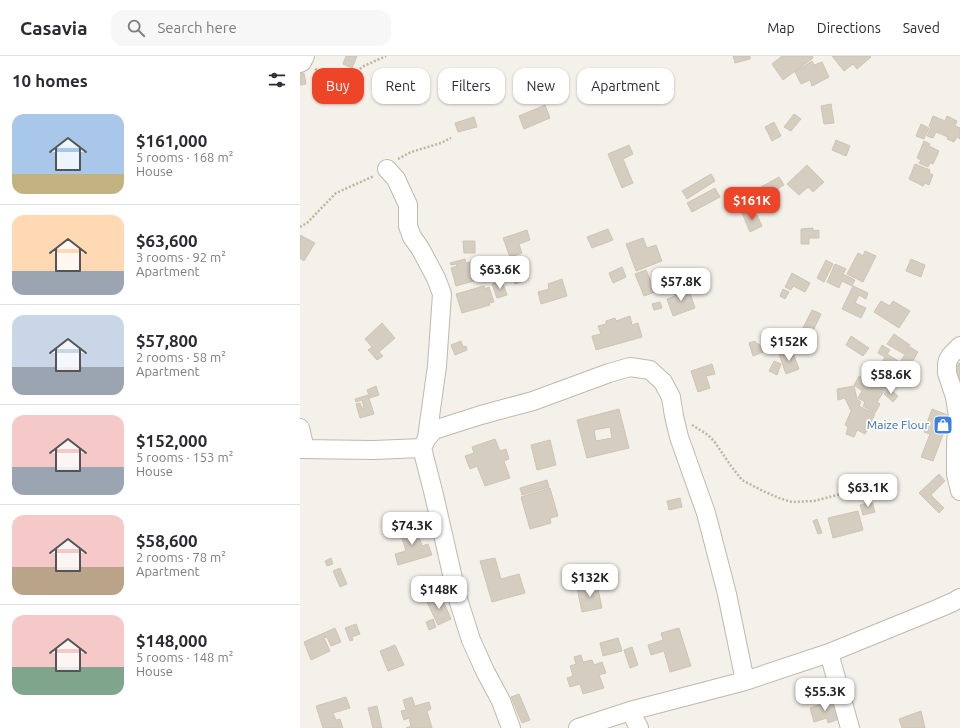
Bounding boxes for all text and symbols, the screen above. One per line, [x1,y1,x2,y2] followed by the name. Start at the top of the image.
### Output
[111,10,391,46] search box
[20,17,87,39] text: Casavia
[125,17,147,39] icon: search
[157,19,237,36] text: Search here
[767,20,795,36] text: Map
[817,20,881,36] text: Directions
[903,20,940,36] text: Saved
[312,68,364,104] chip: Buy
[372,68,430,104] chip: Rent
[438,68,505,104] chip: Filters
[513,68,569,104] chip: New
[577,68,674,104] chip: Apartment
[266,69,288,91] icon: filters
[12,71,88,90] text: 10 homes
[44,130,92,178] icon: home
[136,131,207,150] text: $161,000
[136,150,233,164] text: 5 rooms · 168 m²
[136,164,173,178] text: House
[724,187,780,221] pin: $161K
[733,193,771,207] text: $161K
[44,231,92,279] icon: home
[136,231,198,250] text: $63,600
[136,250,226,264] text: 3 rooms · 92 m²
[467,256,533,290] pin: $63.6K
[479,262,521,276] text: $63.6K
[136,264,200,278] text: Apartment
[648,268,714,302] pin: $57.8K
[660,274,702,288] text: $57.8K
[761,328,817,362] pin: $152K
[44,331,92,379] icon: home
[136,331,198,350] text: $57,800
[770,334,808,348] text: $152K
[136,350,226,364] text: 2 rooms · 58 m²
[858,361,924,395] pin: $58.6K
[136,364,200,378] text: Apartment
[870,367,912,381] text: $58.6K
[932,414,954,436] shop icon: Maize Flour
[867,418,929,431] place label: Maize Flour
[44,431,92,479] icon: home
[136,431,207,450] text: $152,000
[136,450,233,464] text: 5 rooms · 153 m²
[136,464,173,478] text: House
[835,474,901,508] pin: $63.1K
[847,480,889,494] text: $63.1K
[379,512,445,546] pin: $74.3K
[391,518,433,532] text: $74.3K
[44,531,92,579] icon: home
[136,531,198,550] text: $58,600
[136,550,226,564] text: 2 rooms · 78 m²
[136,564,200,578] text: Apartment
[562,564,618,598] pin: $132K
[571,570,609,584] text: $132K
[411,576,467,610] pin: $148K
[420,582,458,596] text: $148K
[44,631,92,679] icon: home
[136,631,207,650] text: $148,000
[136,650,233,664] text: 5 rooms · 148 m²
[136,664,173,678] text: House
[792,678,858,712] pin: $55.3K
[804,684,846,698] text: $55.3K

